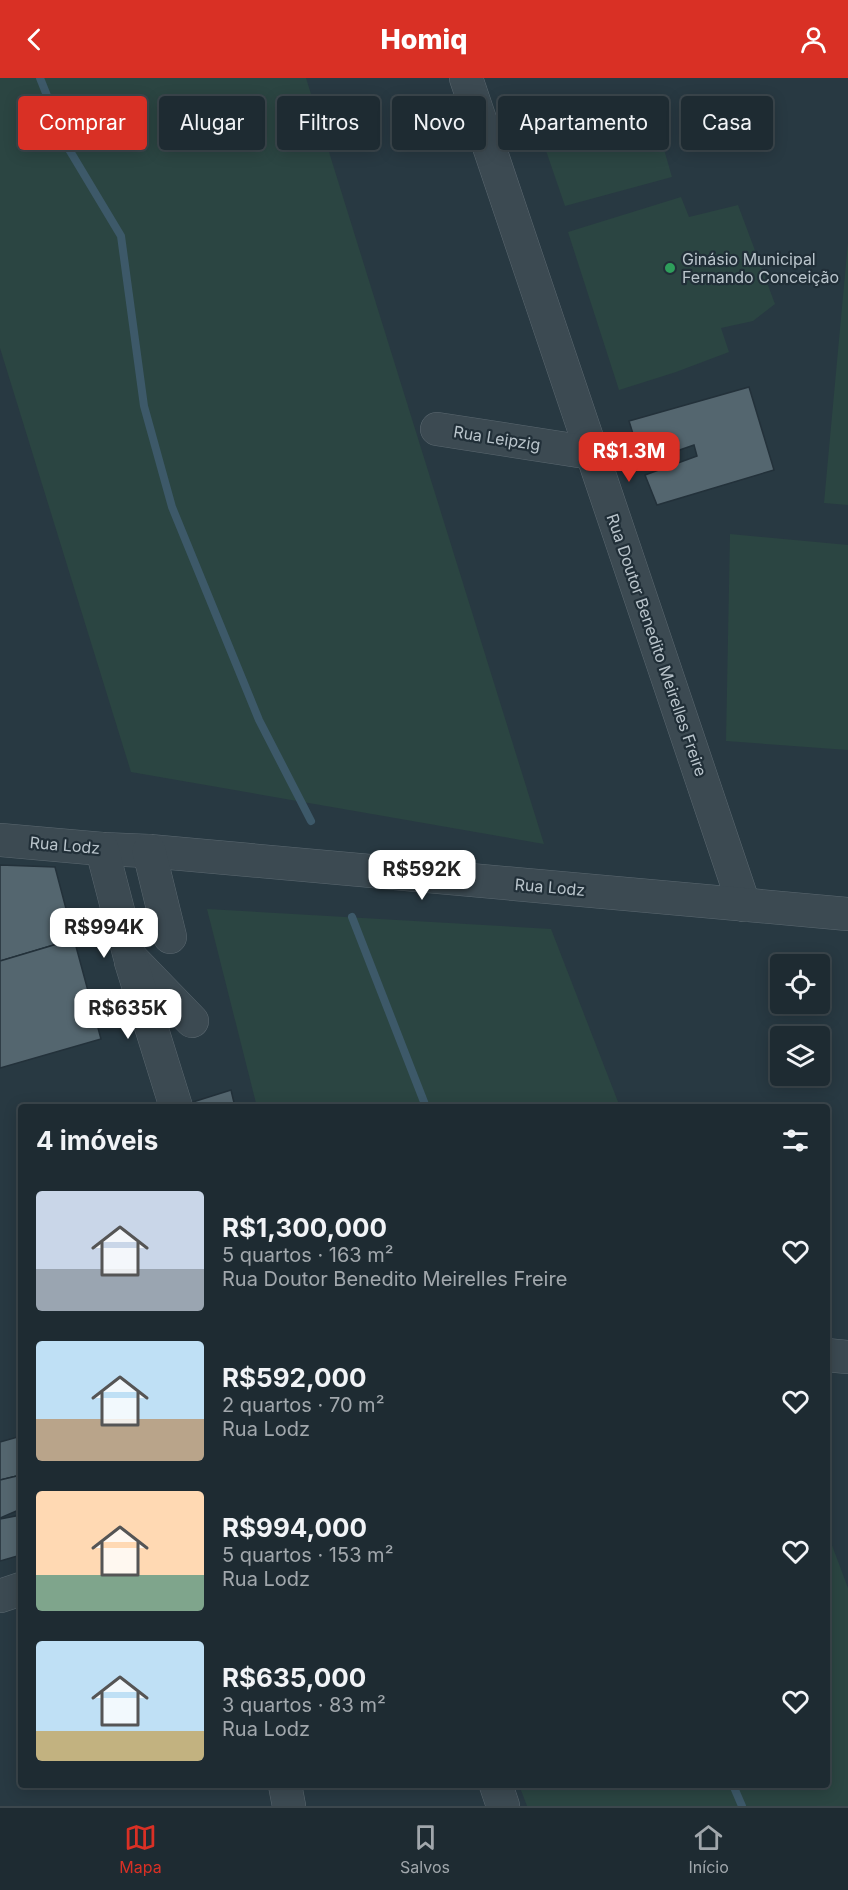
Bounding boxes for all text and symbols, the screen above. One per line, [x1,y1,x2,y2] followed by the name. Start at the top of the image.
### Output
[18,23,51,56] icon: back
[381,23,467,56] text: Homiq
[797,23,830,56] icon: person
[18,96,147,150] chip: Comprar
[159,96,265,150] chip: Alugar
[277,96,380,150] chip: Filtros
[392,96,486,150] chip: Novo
[498,96,669,150] chip: Apartamento
[681,96,773,150] chip: Casa
[682,249,839,287] place label: Ginásio Municipal Fernando Conceição
[663,261,677,275] marker: Ginásio Municipal Fernando Conceição
[452,421,542,455] street label: Rua Leipzig
[580,432,678,483] pin: R$1.3M
[593,439,665,463] text: R$1.3M
[603,511,711,779] street label: Rua Doutor Benedito Meirelles Freire
[29,832,101,858] street label: Rua Lodz
[373,850,471,901] pin: R$592K
[383,857,461,881] text: R$592K
[514,874,586,900] street label: Rua Lodz
[55,908,153,959] pin: R$994K
[64,915,144,939] text: R$994K
[770,954,830,1086] map controls
[770,954,830,1014] button: locate
[79,989,177,1040] pin: R$635K
[88,996,168,1020] text: R$635K
[770,1026,830,1086] button: layers
[779,1124,812,1157] icon: filters
[36,1125,158,1156] text: 4 imóveis
[222,1212,387,1243] text: R$1,300,000
[84,1215,156,1287] icon: home
[779,1235,812,1268] icon: heart
[222,1243,394,1267] text: 5 quartos · 163 m²
[222,1267,567,1291] text: Rua Doutor Benedito Meirelles Freire
[222,1362,367,1393] text: R$592,000
[84,1365,156,1437] icon: home
[779,1385,812,1418] icon: heart
[222,1393,384,1417] text: 2 quartos · 70 m²
[222,1417,310,1441] text: Rua Lodz
[222,1512,367,1543] text: R$994,000
[84,1515,156,1587] icon: home
[779,1535,812,1568] icon: heart
[222,1543,393,1567] text: 5 quartos · 153 m²
[222,1567,310,1591] text: Rua Lodz
[222,1662,366,1693] text: R$635,000
[84,1665,156,1737] icon: home
[779,1685,812,1718] icon: heart
[222,1693,386,1717] text: 3 quartos · 83 m²
[222,1717,310,1741] text: Rua Lodz
[119,1821,162,1877] tab: Mapa
[400,1821,450,1877] tab: Salvos
[689,1821,729,1877] tab: Início

